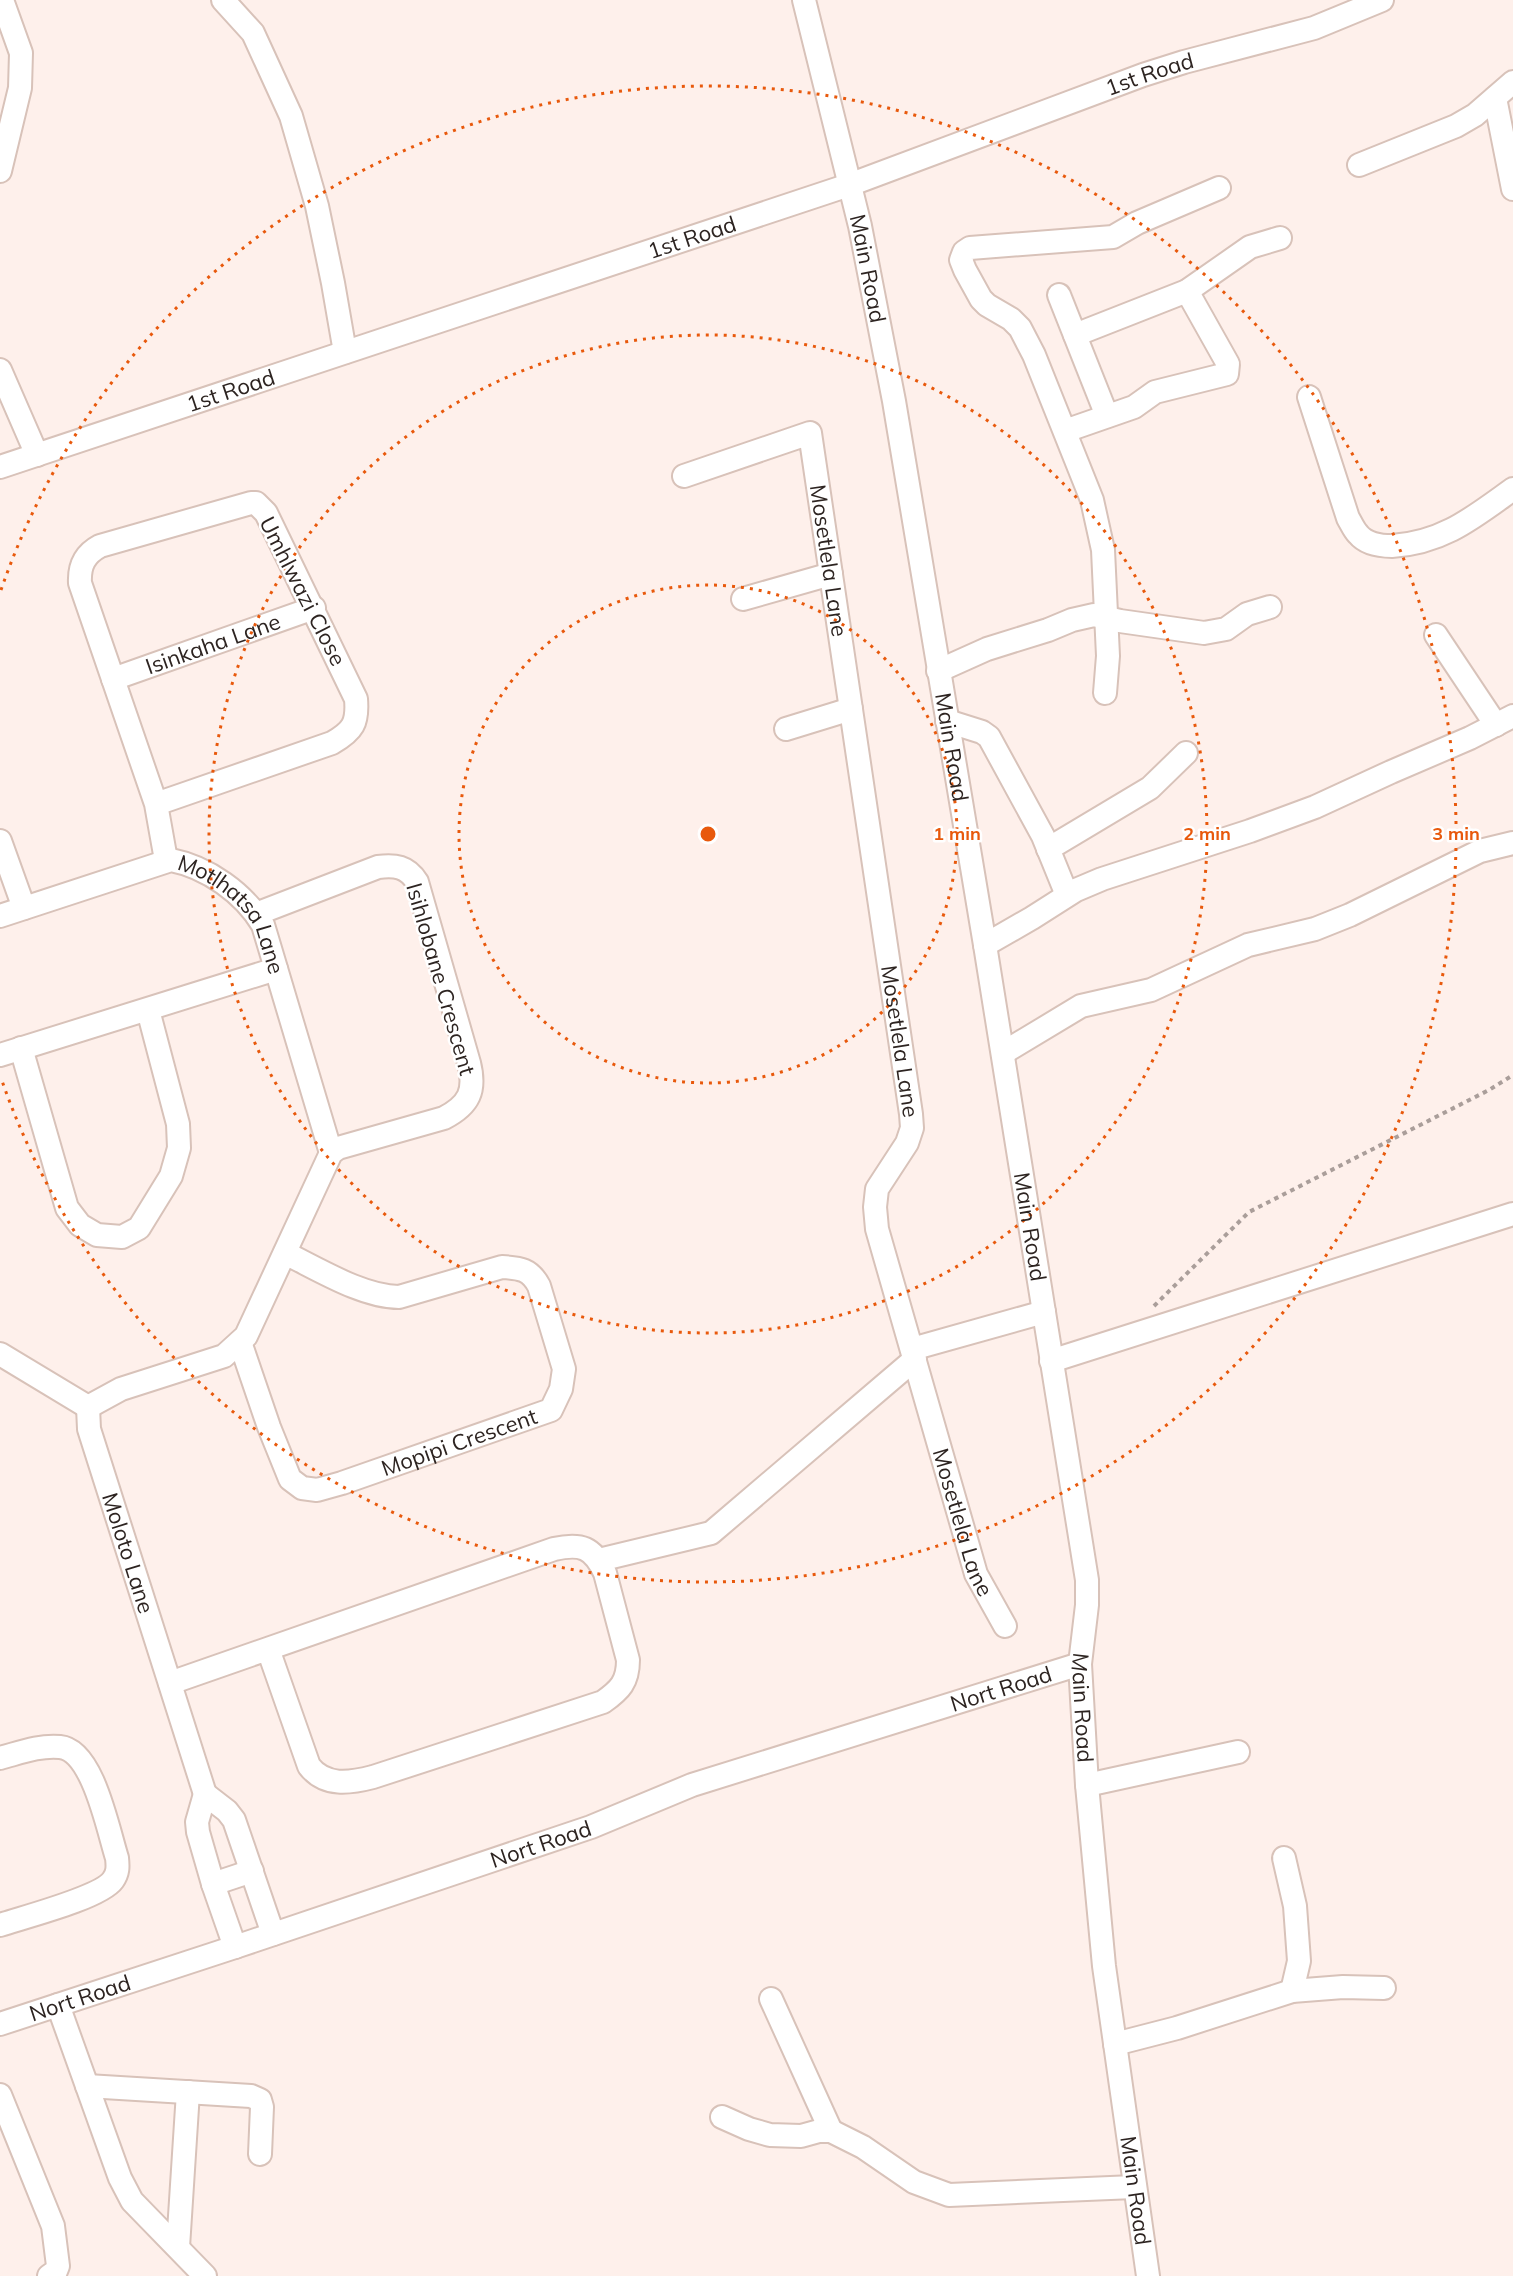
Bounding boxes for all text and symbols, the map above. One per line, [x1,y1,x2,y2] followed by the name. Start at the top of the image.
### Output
[1101,46,1196,102] street label: 1st Road
[644,210,740,265] street label: 1st Road
[844,211,892,325] street label: Main Road
[183,363,278,418] street label: 1st Road
[804,482,854,638] street label: Mosetlela Lane
[253,512,353,670] street label: Umhlwazi Close
[142,607,284,680] street label: Isinkaha Lane
[929,691,975,804] street label: Main Road
[933,822,981,845] text: 1 min
[1183,822,1231,845] text: 2 min
[1432,822,1480,845] text: 3 min
[698,824,718,844] centre of rings
[174,848,291,977] street label: Motlhatsa Lane
[400,880,482,1079] street label: Isihlobane Crescent
[875,963,925,1119] street label: Mosetlela Lane
[1008,1170,1053,1283] street label: Main Road
[377,1402,541,1482] street label: Mopipi Crescent
[927,1445,1000,1601] street label: Mosetlela Lane
[96,1489,161,1617] street label: Moloto Lane
[1065,1651,1100,1763] street label: Main Road
[947,1660,1055,1718] street label: Nort Road
[487,1814,595,1874] street label: Nort Road
[26,1968,134,2027] street label: Nort Road
[1114,2134,1157,2247] street label: Main Road

